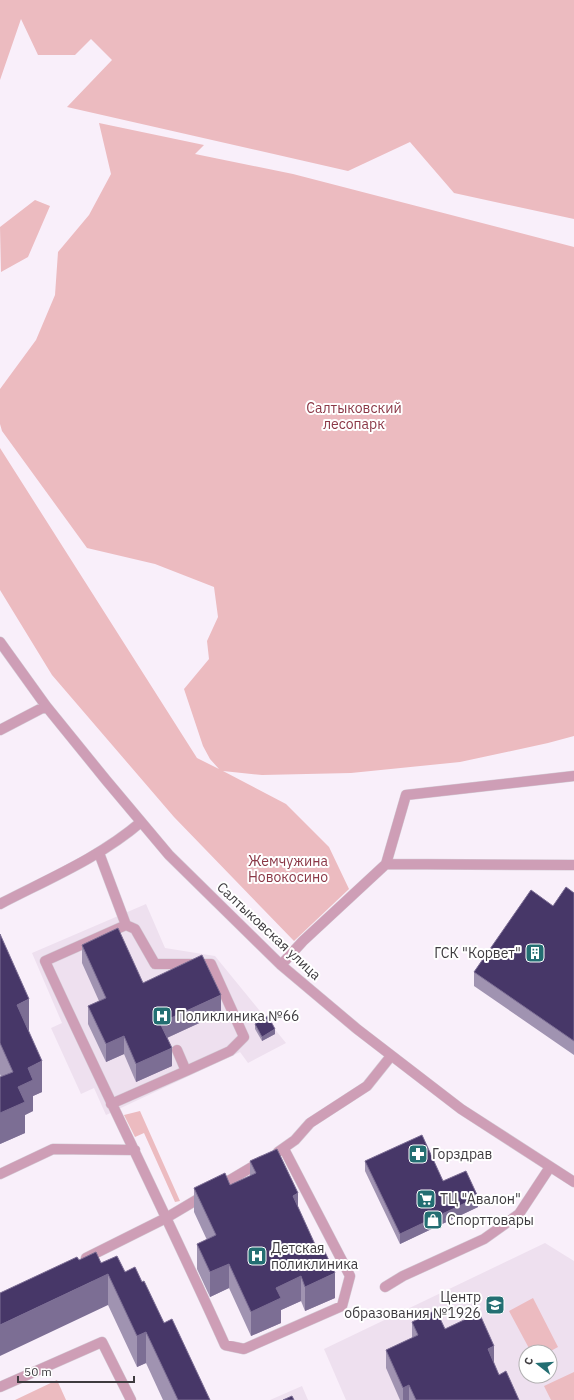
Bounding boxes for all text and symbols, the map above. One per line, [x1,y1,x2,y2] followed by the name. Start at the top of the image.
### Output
[306,399,402,433] park label: Салтыковский лесопарк
[248,852,329,886] park label: Жемчужина Новокосино
[213,878,325,984] street label: Салтыковская улица
[524,942,546,964] building icon: ГСК "Корвет"
[434,944,521,962] place label: ГСК "Корвет"
[151,1005,173,1027] hospital icon: Поликлиника №66
[176,1007,299,1025] place label: Поликлиника №66
[407,1143,429,1165] pharmacy icon: Горздрав
[432,1145,492,1163] place label: Горздрав
[415,1188,437,1210] supermarket icon: ТЦ "Авалон"
[440,1190,521,1208] place label: ТЦ "Авалон"
[422,1209,444,1231] shop icon: Спорттовары
[447,1211,534,1229] place label: Спорттовары
[271,1239,359,1273] place label: Детская поликлиника
[246,1245,268,1267] hospital icon: Детская поликлиника
[344,1288,481,1322] place label: Центр образования №1926
[484,1294,506,1316] school or university icon: Центр образования №1926
[518,1344,558,1384] north arrow
[521,1356,536,1367] text: С
[18,1358,134,1384] scale bar
[24,1364,52,1379] text: 50 m

